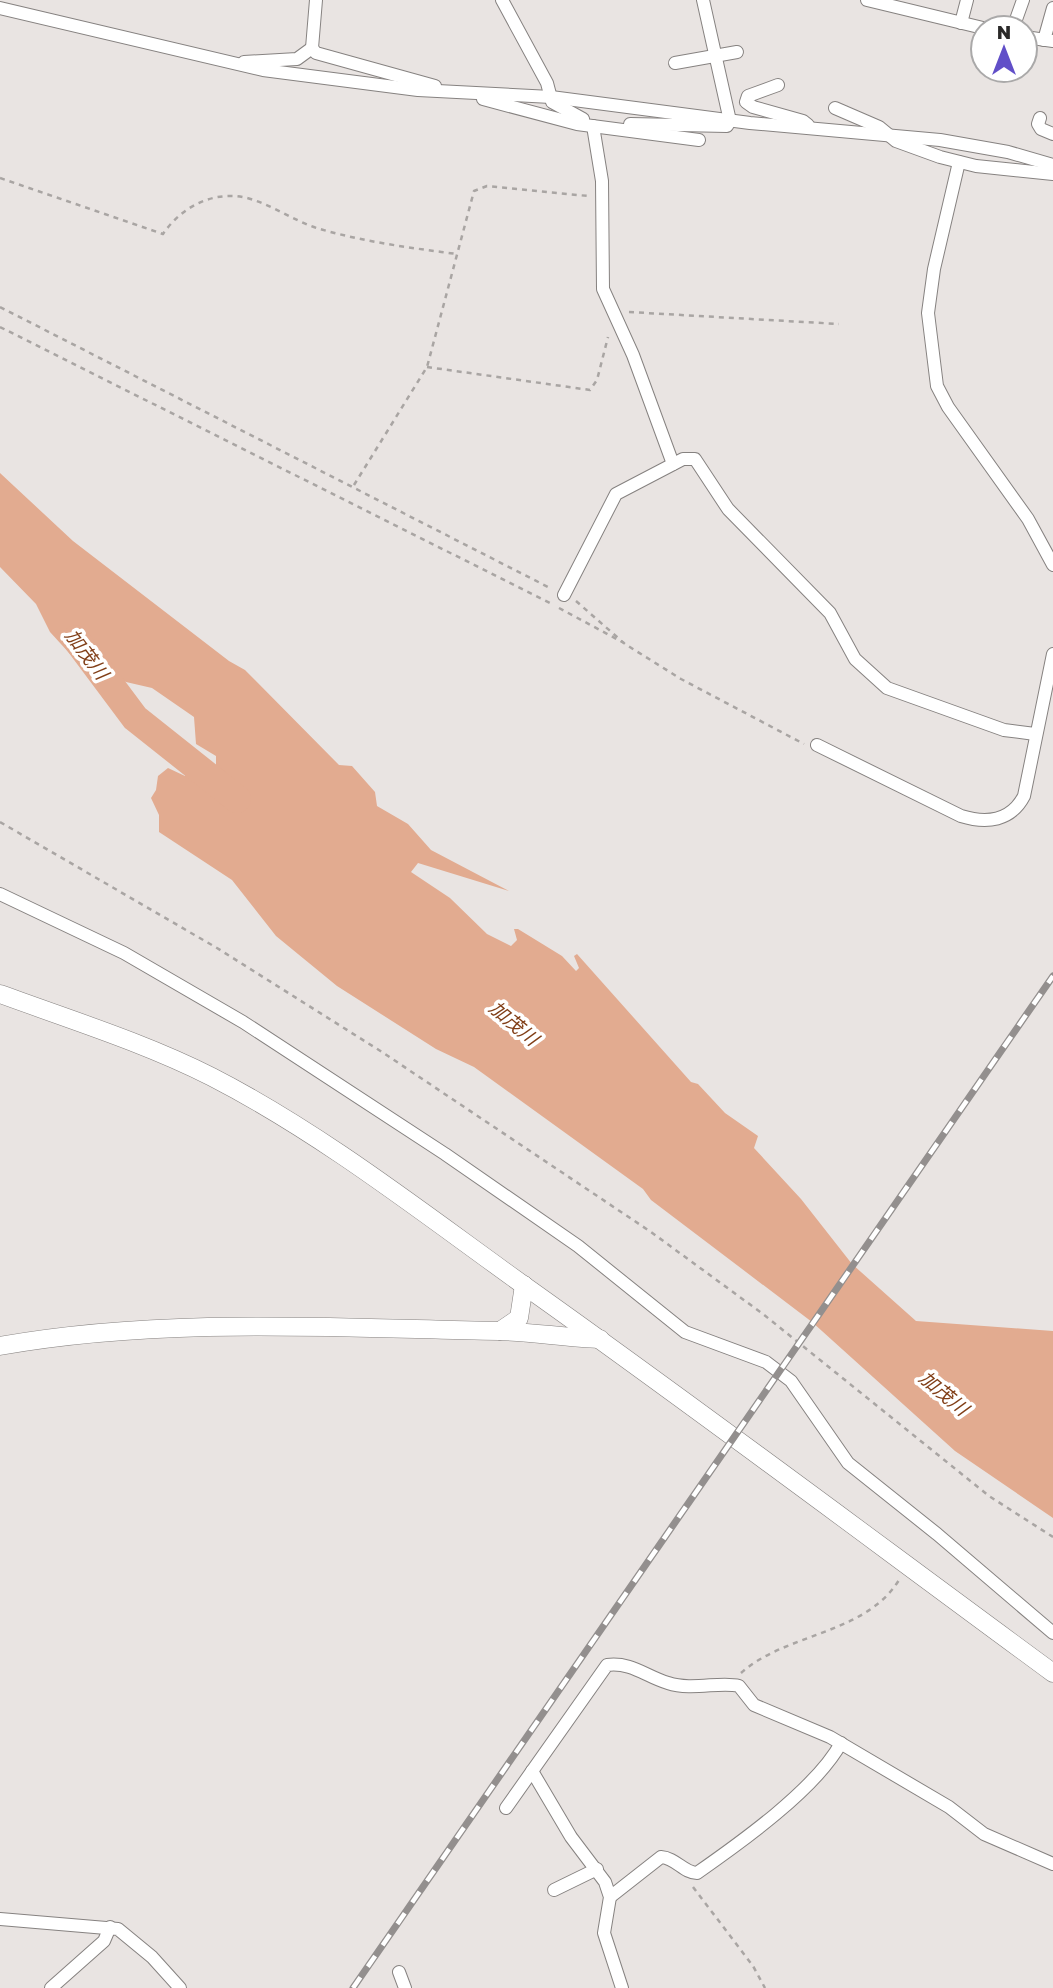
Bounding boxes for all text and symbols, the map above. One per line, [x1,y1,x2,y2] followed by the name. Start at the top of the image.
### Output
[969,14,1039,84] north arrow
[997,20,1011,43] text: N
[61,624,115,685] water label: 加茂川
[485,995,545,1051] water label: 加茂川
[915,1365,975,1421] water label: 加茂川

